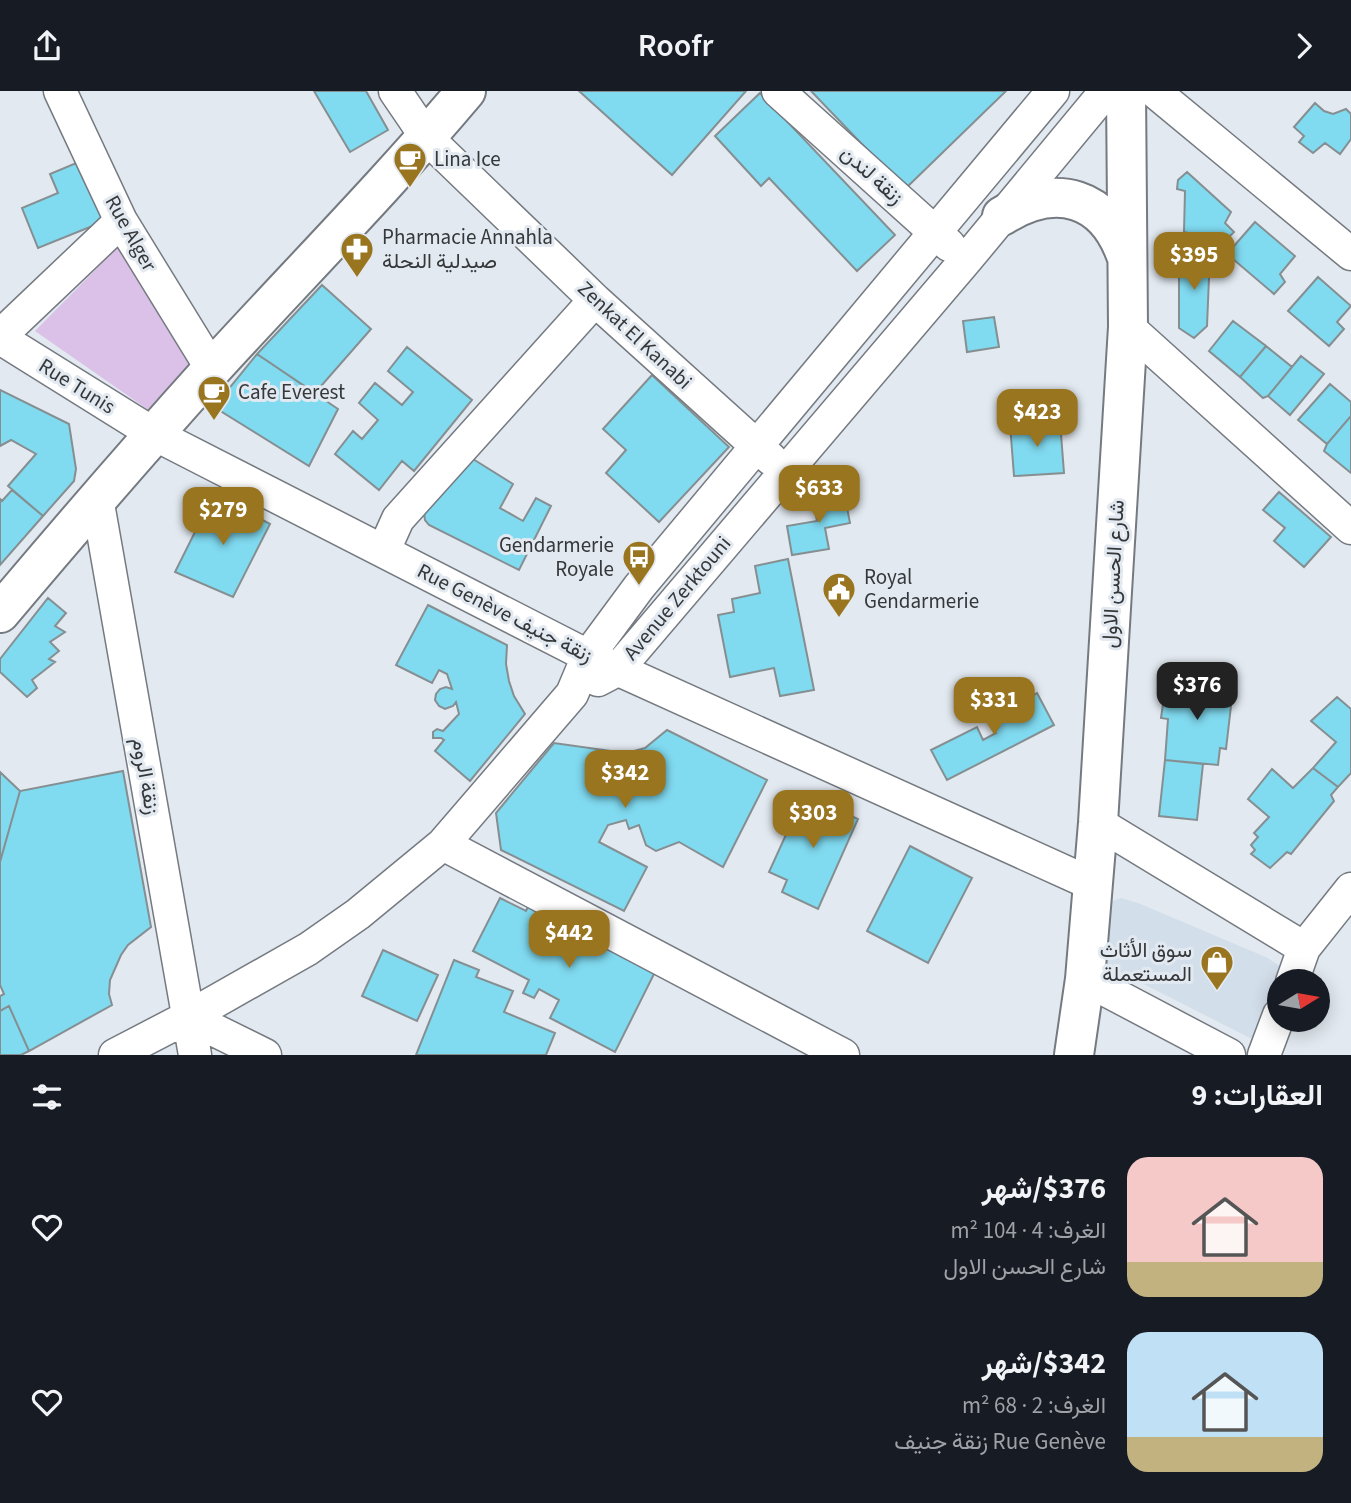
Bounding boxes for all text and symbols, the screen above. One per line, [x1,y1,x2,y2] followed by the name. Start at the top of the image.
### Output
[638,23,713,69] text: Roofr
[28,27,66,65] icon: share
[1285,27,1323,65] icon: forward
[834,138,910,212] street label: زنقة لندن
[391,140,429,189] cafe icon: Lina Ice
[434,144,501,174] place label: Lina Ice
[98,190,165,277] street label: Rue Alger
[382,222,553,276] place label: Pharmacie Annahla صيدلية النحلة
[338,230,376,279] pharmacy icon: Pharmacie Annahla صيدلية النحلة
[1153,233,1235,292] pin: $395
[1170,238,1218,271] text: $395
[571,274,699,396] street label: Zenkat El Kanabi
[33,351,121,421] street label: Rue Tunis
[195,373,233,422] cafe icon: Cafe Everest
[238,377,345,407] place label: Cafe Everest
[996,389,1078,449] pin: $423
[1013,395,1061,428] text: $423
[778,465,860,525] pin: $633
[795,471,843,504] text: $633
[182,487,264,547] pin: $279
[199,493,247,526] text: $279
[1094,499,1132,649] street label: شارع الحسن الاول
[616,529,738,667] street label: Avenue Zerktouni
[499,530,614,584] place label: Gendarmerie Royale
[620,538,658,587] bus stop icon: Gendarmerie Royale
[412,556,598,670] street label: Rue Genève زنقة جنيف
[864,562,979,616] place label: Royal Gendarmerie
[820,570,858,619] public building icon: Royal Gendarmerie
[1156,663,1238,722] pin: $376
[1173,668,1221,701] text: $376
[953,677,1035,737] pin: $331
[970,683,1018,716] text: $331
[124,735,168,817] street label: زنقة الروم
[584,751,666,810] pin: $342
[601,756,649,789] text: $342
[772,791,854,850] pin: $303
[789,796,837,829] text: $303
[528,911,610,970] pin: $442
[545,916,593,949] text: $442
[1100,935,1192,989] place label: سوق الأثاث المستعملة
[1198,943,1236,992] shop icon: سوق الأثاث المستعملة
[1267,969,1330,1033] north arrow
[1267,969,1330,1032] map controls
[1192,1074,1323,1117] text: العقارات: 9
[28,1078,66,1116] icon: filters
[982,1167,1106,1210] text: $376/شهر
[1183,1185,1267,1269] icon: home
[28,1208,66,1246] icon: heart
[951,1214,1106,1247] text: الغرف: 4 · 104 m²
[944,1250,1106,1283] text: شارع الحسن الاول
[982,1342,1106,1385] text: $342/شهر
[1183,1360,1267,1444] icon: home
[28,1383,66,1421] icon: heart
[962,1389,1106,1422] text: الغرف: 2 · 68 m²
[894,1425,1106,1458] text: Rue Genève زنقة جنيف

